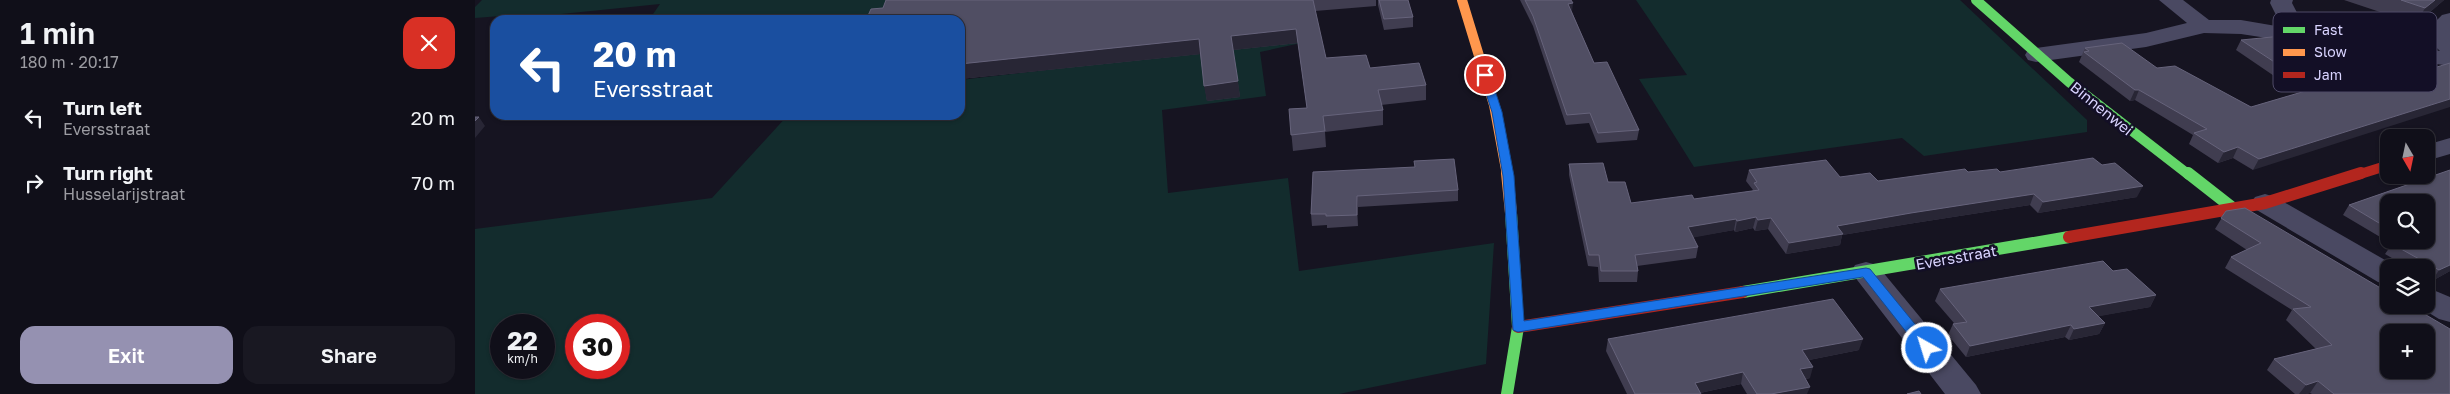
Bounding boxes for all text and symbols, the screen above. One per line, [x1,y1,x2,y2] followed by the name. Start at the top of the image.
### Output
[2273,12,2437,92] legend
[20,15,95,51] text: 1 min
[403,17,455,69] button: close
[2314,21,2343,38] text: Fast
[593,33,676,75] text: 20 m
[510,35,575,100] icon: left
[2314,43,2347,60] text: Slow
[20,52,119,72] text: 180 m · 20:17
[1464,54,1506,96] pin
[1471,61,1499,89] icon: arrive
[2314,66,2342,83] text: Jam
[593,75,713,102] text: Eversstraat
[2067,77,2137,139] street label: Binnenwei
[63,96,142,119] text: Turn left
[20,104,48,132] icon: left
[411,106,455,129] text: 20 m
[63,119,151,139] text: Eversstraat
[2380,129,2435,184] north arrow
[2380,129,2435,379] map controls
[63,161,153,184] text: Turn right
[20,169,48,197] icon: right
[412,171,455,194] text: 70 m
[63,184,185,204] text: Husselarijstraat
[2380,194,2435,249] button: search
[1914,241,1998,273] street label: Eversstraat
[2380,259,2435,314] button: layers
[565,314,630,379] speed limit sign: 30
[1900,321,1952,373] position arrow
[2380,324,2435,379] button: +
[507,325,538,356] text: 22
[20,326,233,384] button: Exit
[243,326,455,384] button: Share
[507,351,538,366] text: km/h

